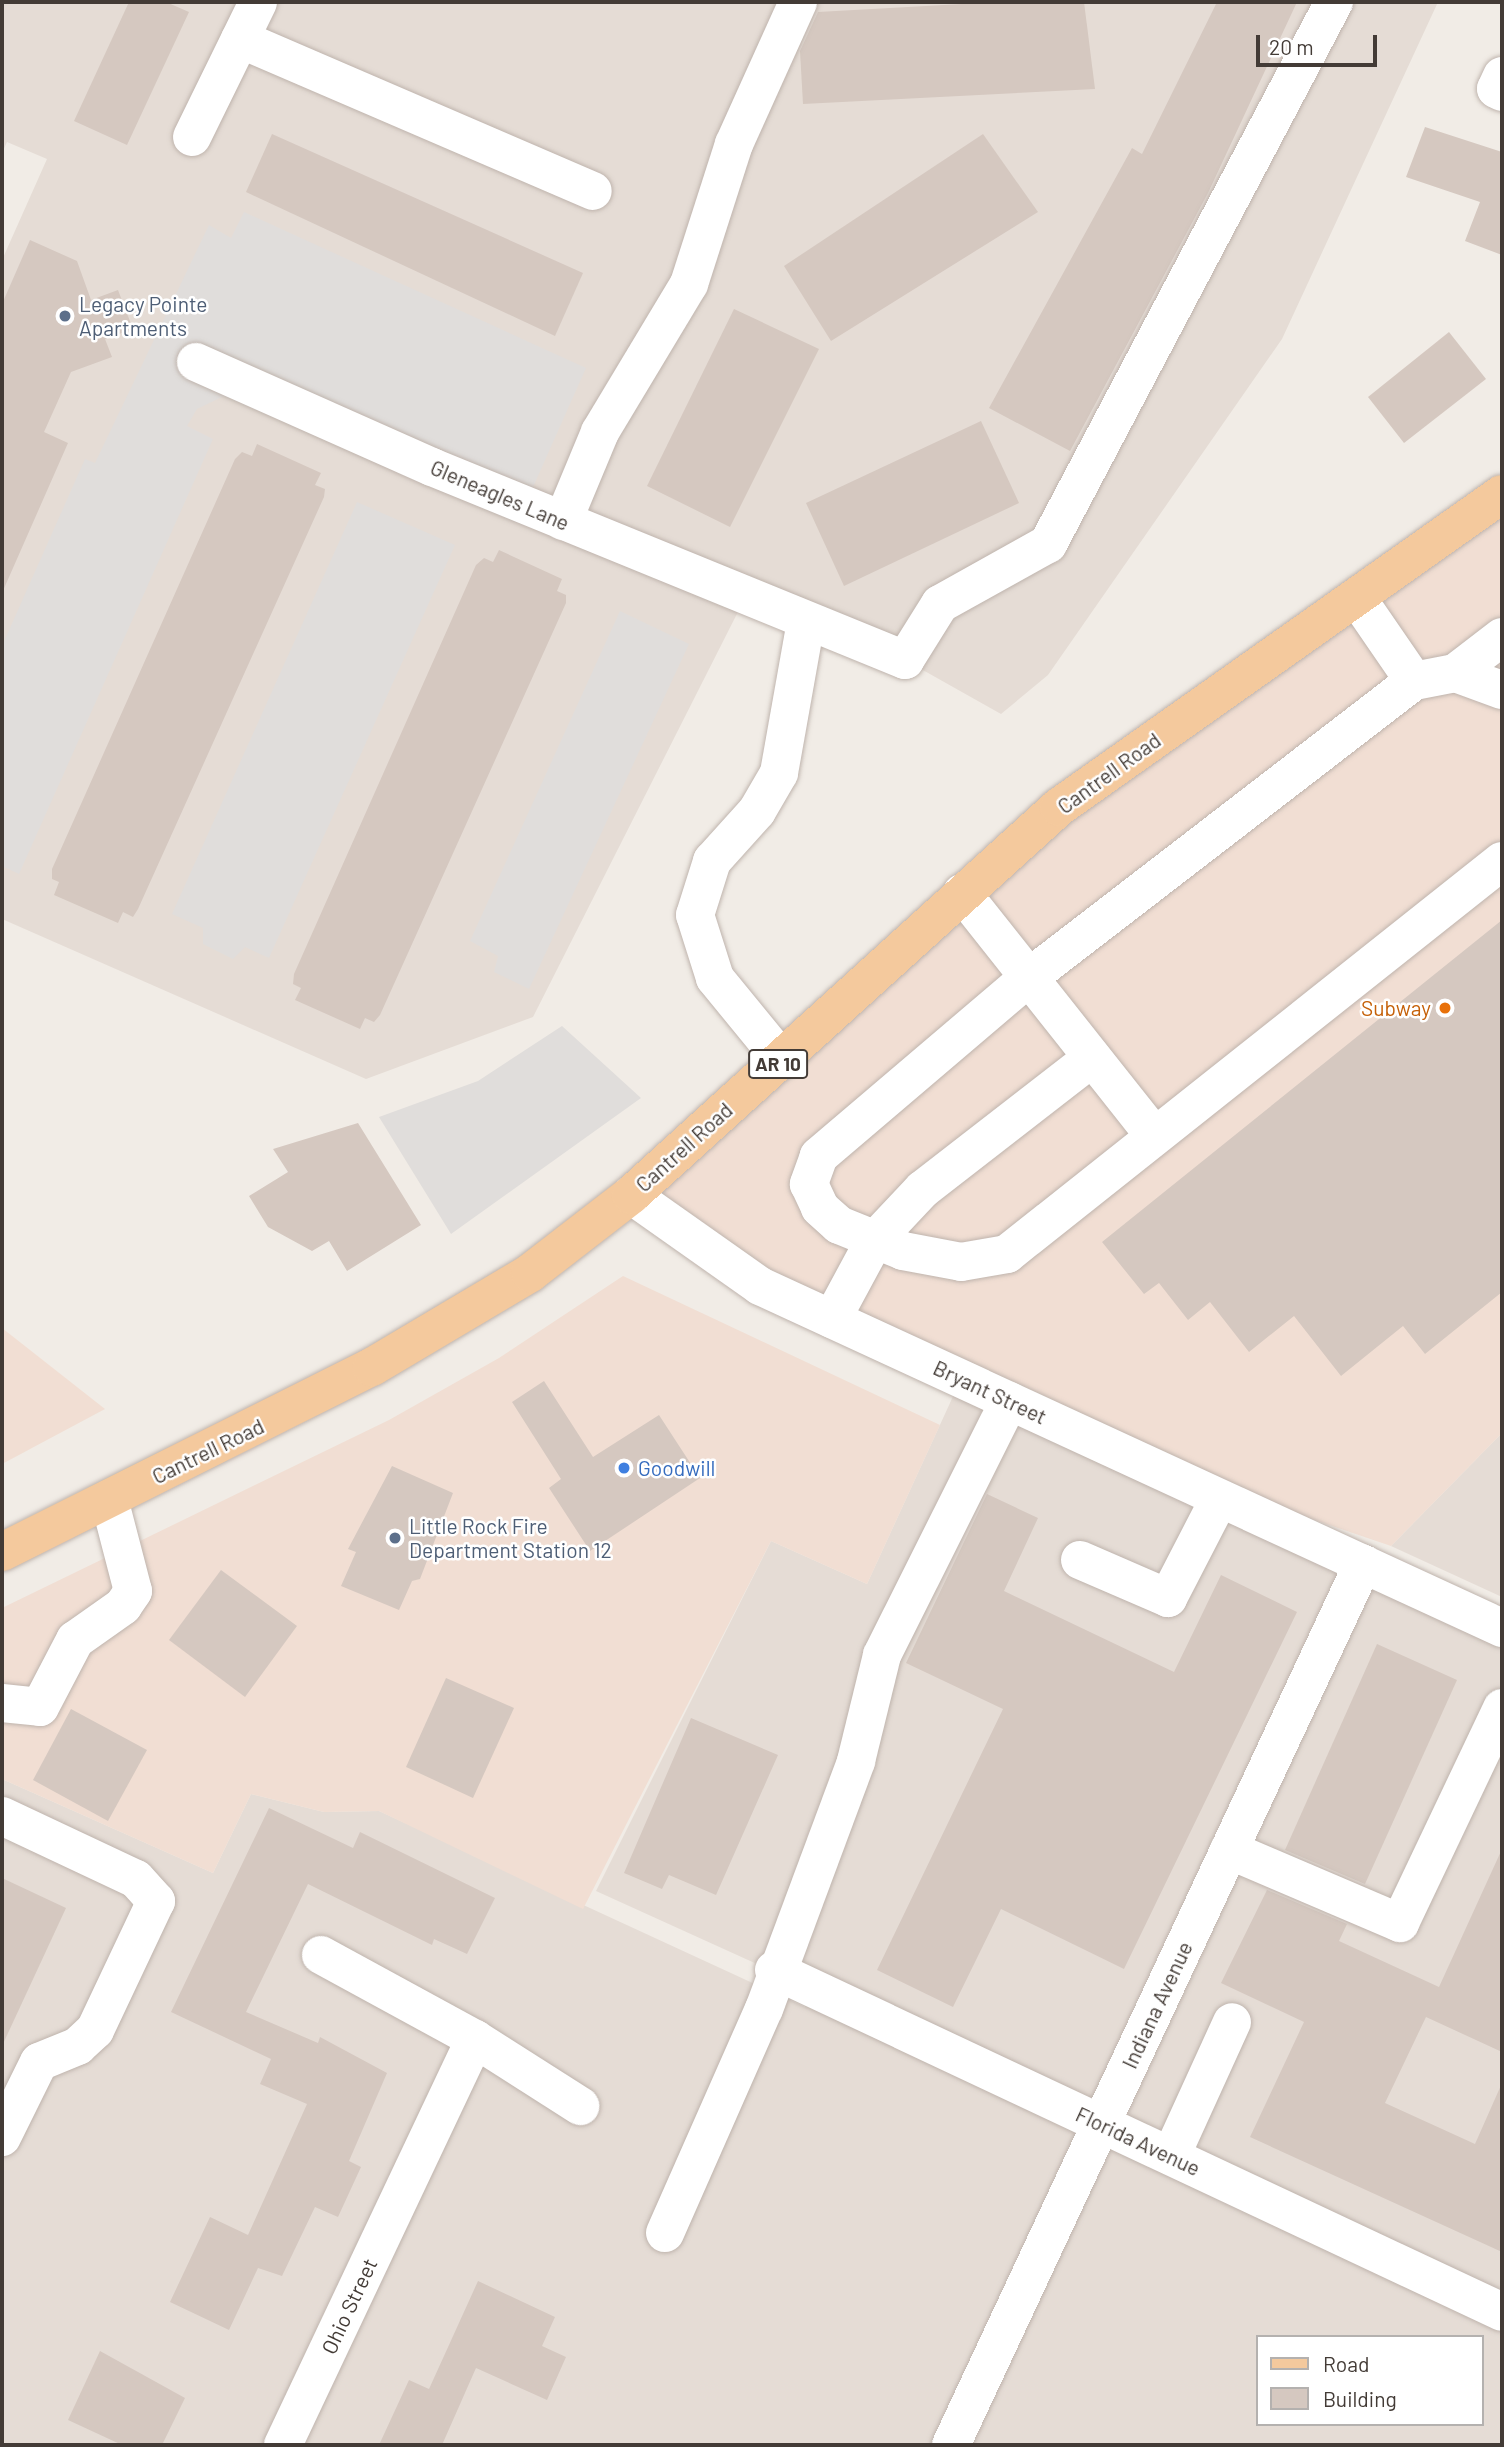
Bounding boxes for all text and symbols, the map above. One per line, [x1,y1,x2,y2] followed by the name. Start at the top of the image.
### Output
[1259,21,1380,65] scale bar
[1269,34,1314,59] text: 20 m
[79,291,207,341] place label: Legacy Pointe Apartments
[57,308,73,324] marker: Legacy Pointe Apartments
[427,454,573,536] street label: Gleneagles Lane
[1053,727,1165,819] street label: Cantrell Road
[1361,995,1431,1021] place label: Subway
[1437,1000,1453,1016] marker: Subway
[746,1048,810,1080] road number: AR 10
[630,1097,738,1197] street label: Cantrell Road
[929,1355,1051,1429] street label: Bryant Street
[148,1413,268,1489] street label: Cantrell Road
[638,1455,715,1481] place label: Goodwill
[616,1460,632,1476] marker: Goodwill
[409,1513,612,1563] place label: Little Rock Fire Department Station 12
[387,1530,403,1546] marker: Little Rock Fire Department Station 12
[1117,1938,1197,2072] street label: Indiana Avenue
[1072,2101,1204,2181] street label: Florida Avenue
[316,2254,382,2358] street label: Ohio Street
[1256,2335,1483,2426] legend
[1323,2351,1369,2376] text: Road
[1323,2386,1397,2411] text: Building

